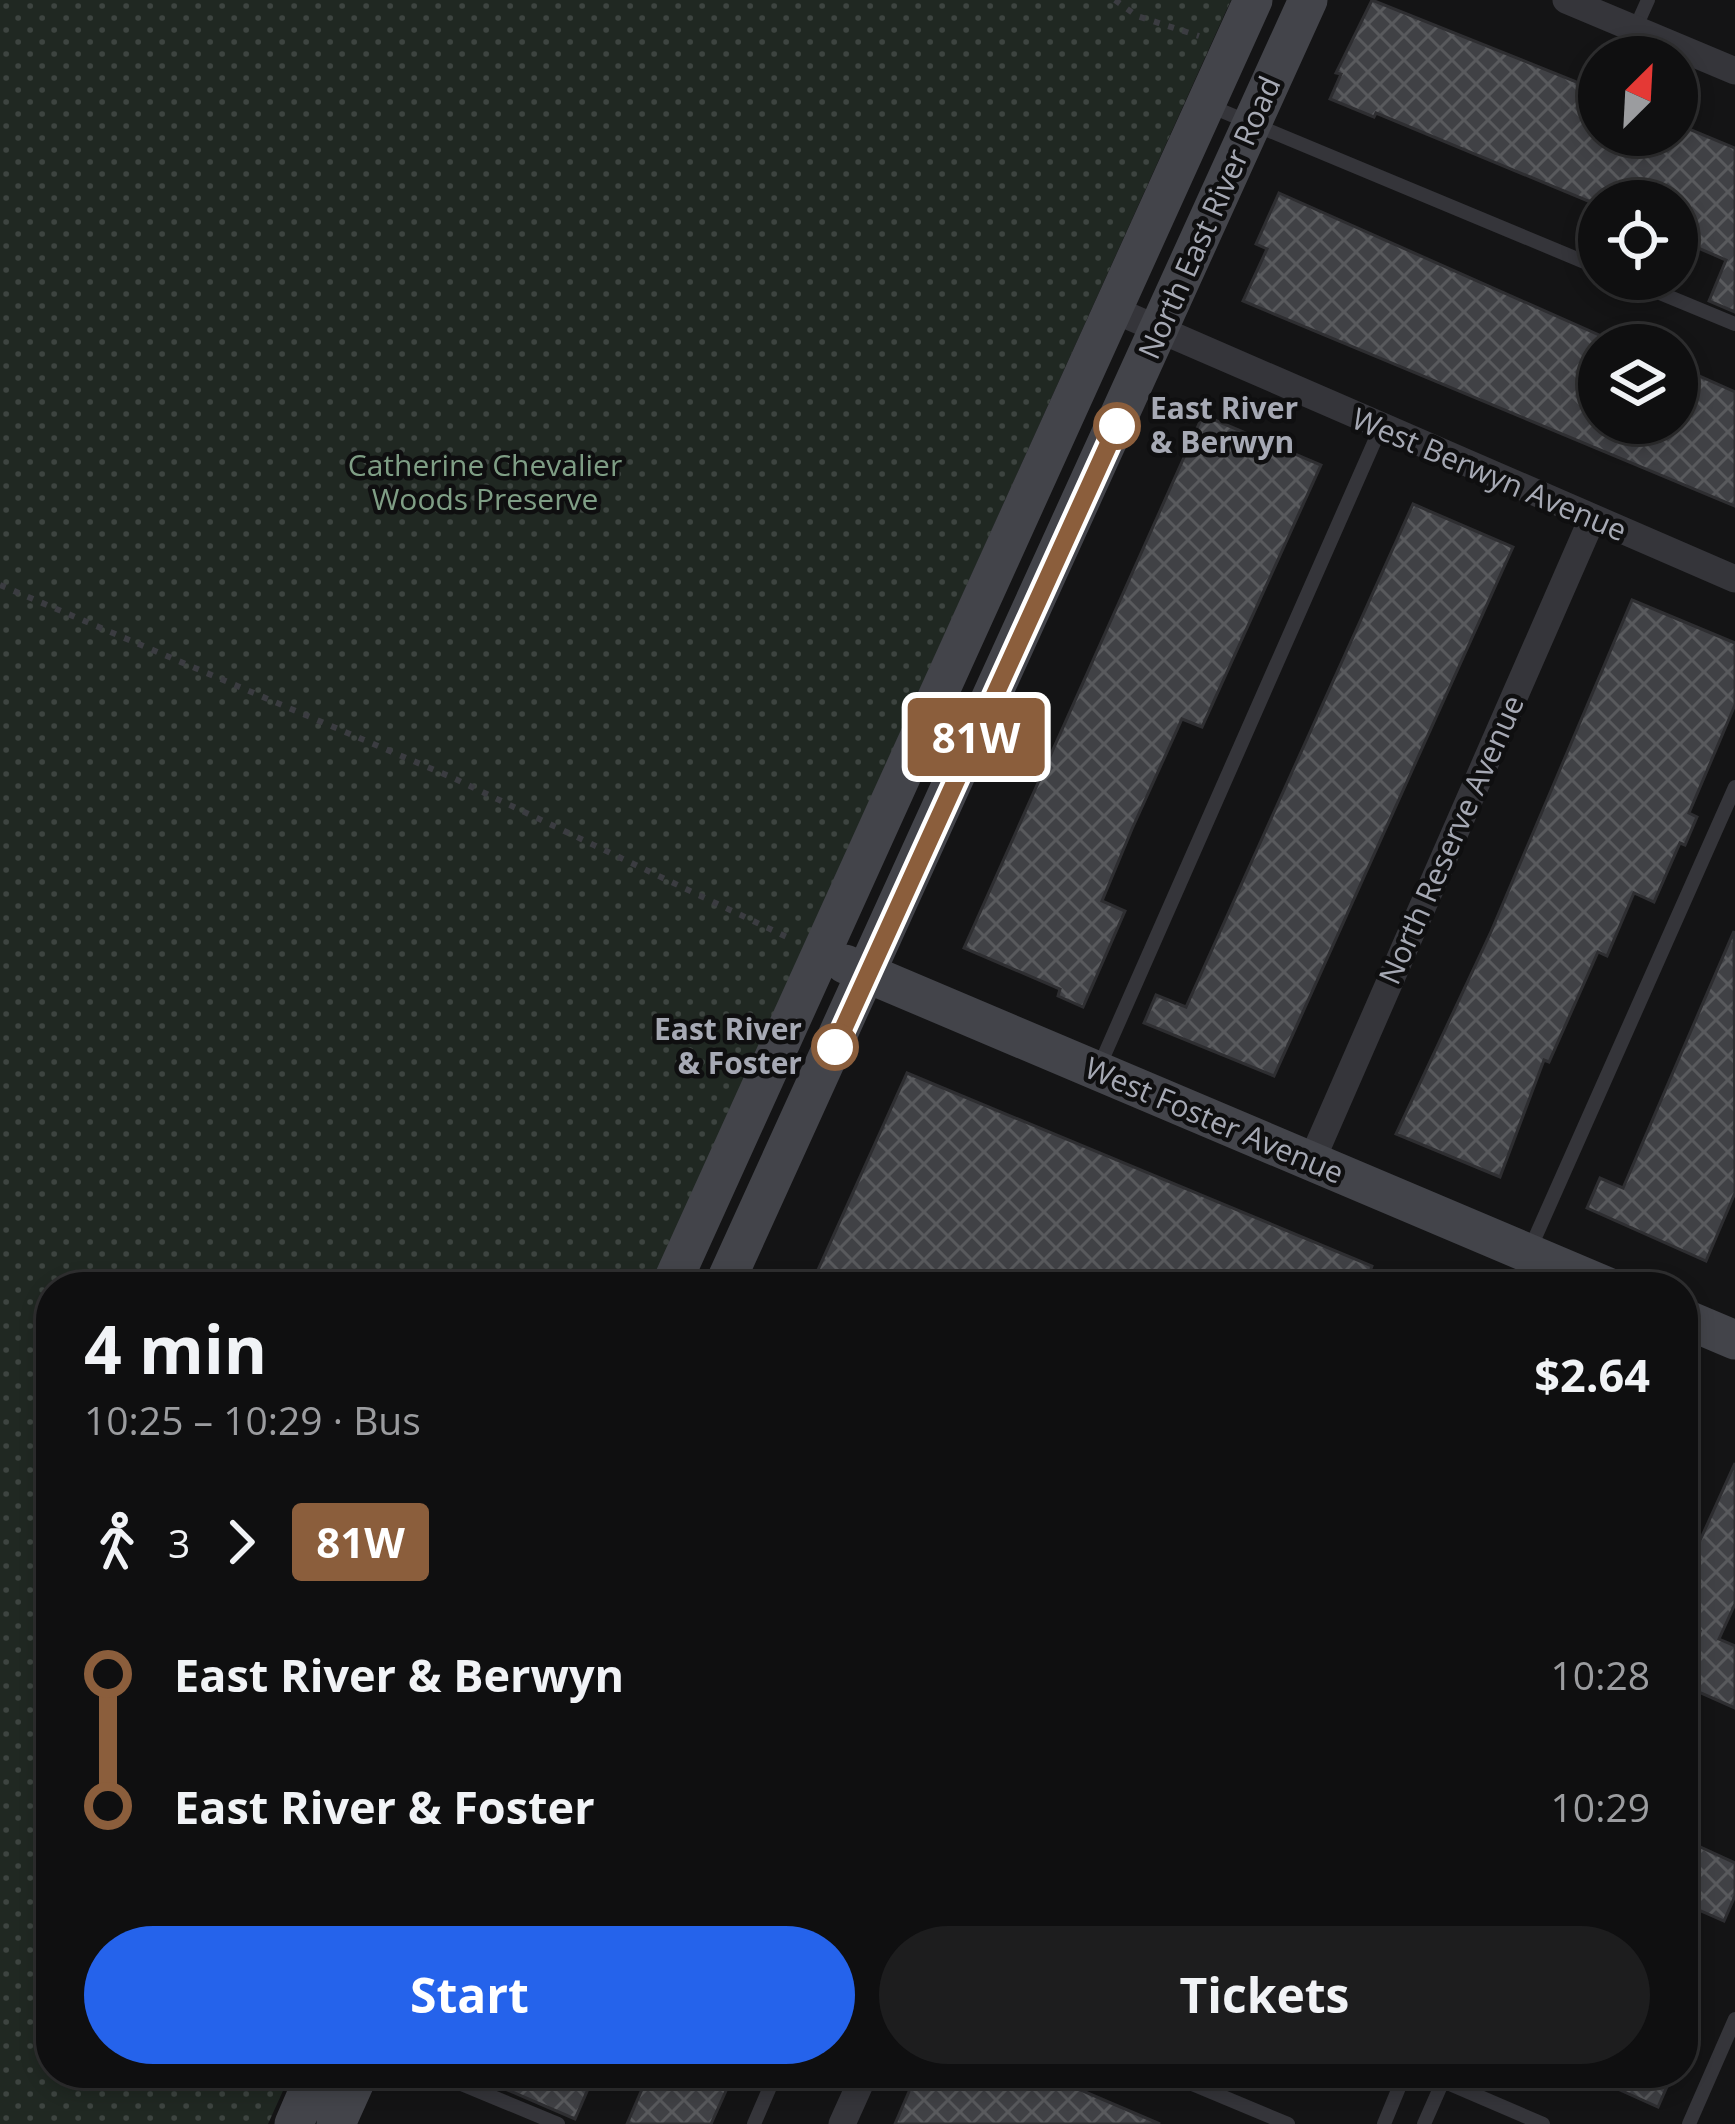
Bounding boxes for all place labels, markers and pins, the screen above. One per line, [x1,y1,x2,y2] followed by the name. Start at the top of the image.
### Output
[1150,387,1298,462] place label: East River & Berwyn
[1095,404,1139,448] marker: East River & Berwyn
[654,1008,802,1083] place label: East River & Foster
[813,1025,857,1069] marker: East River & Foster

